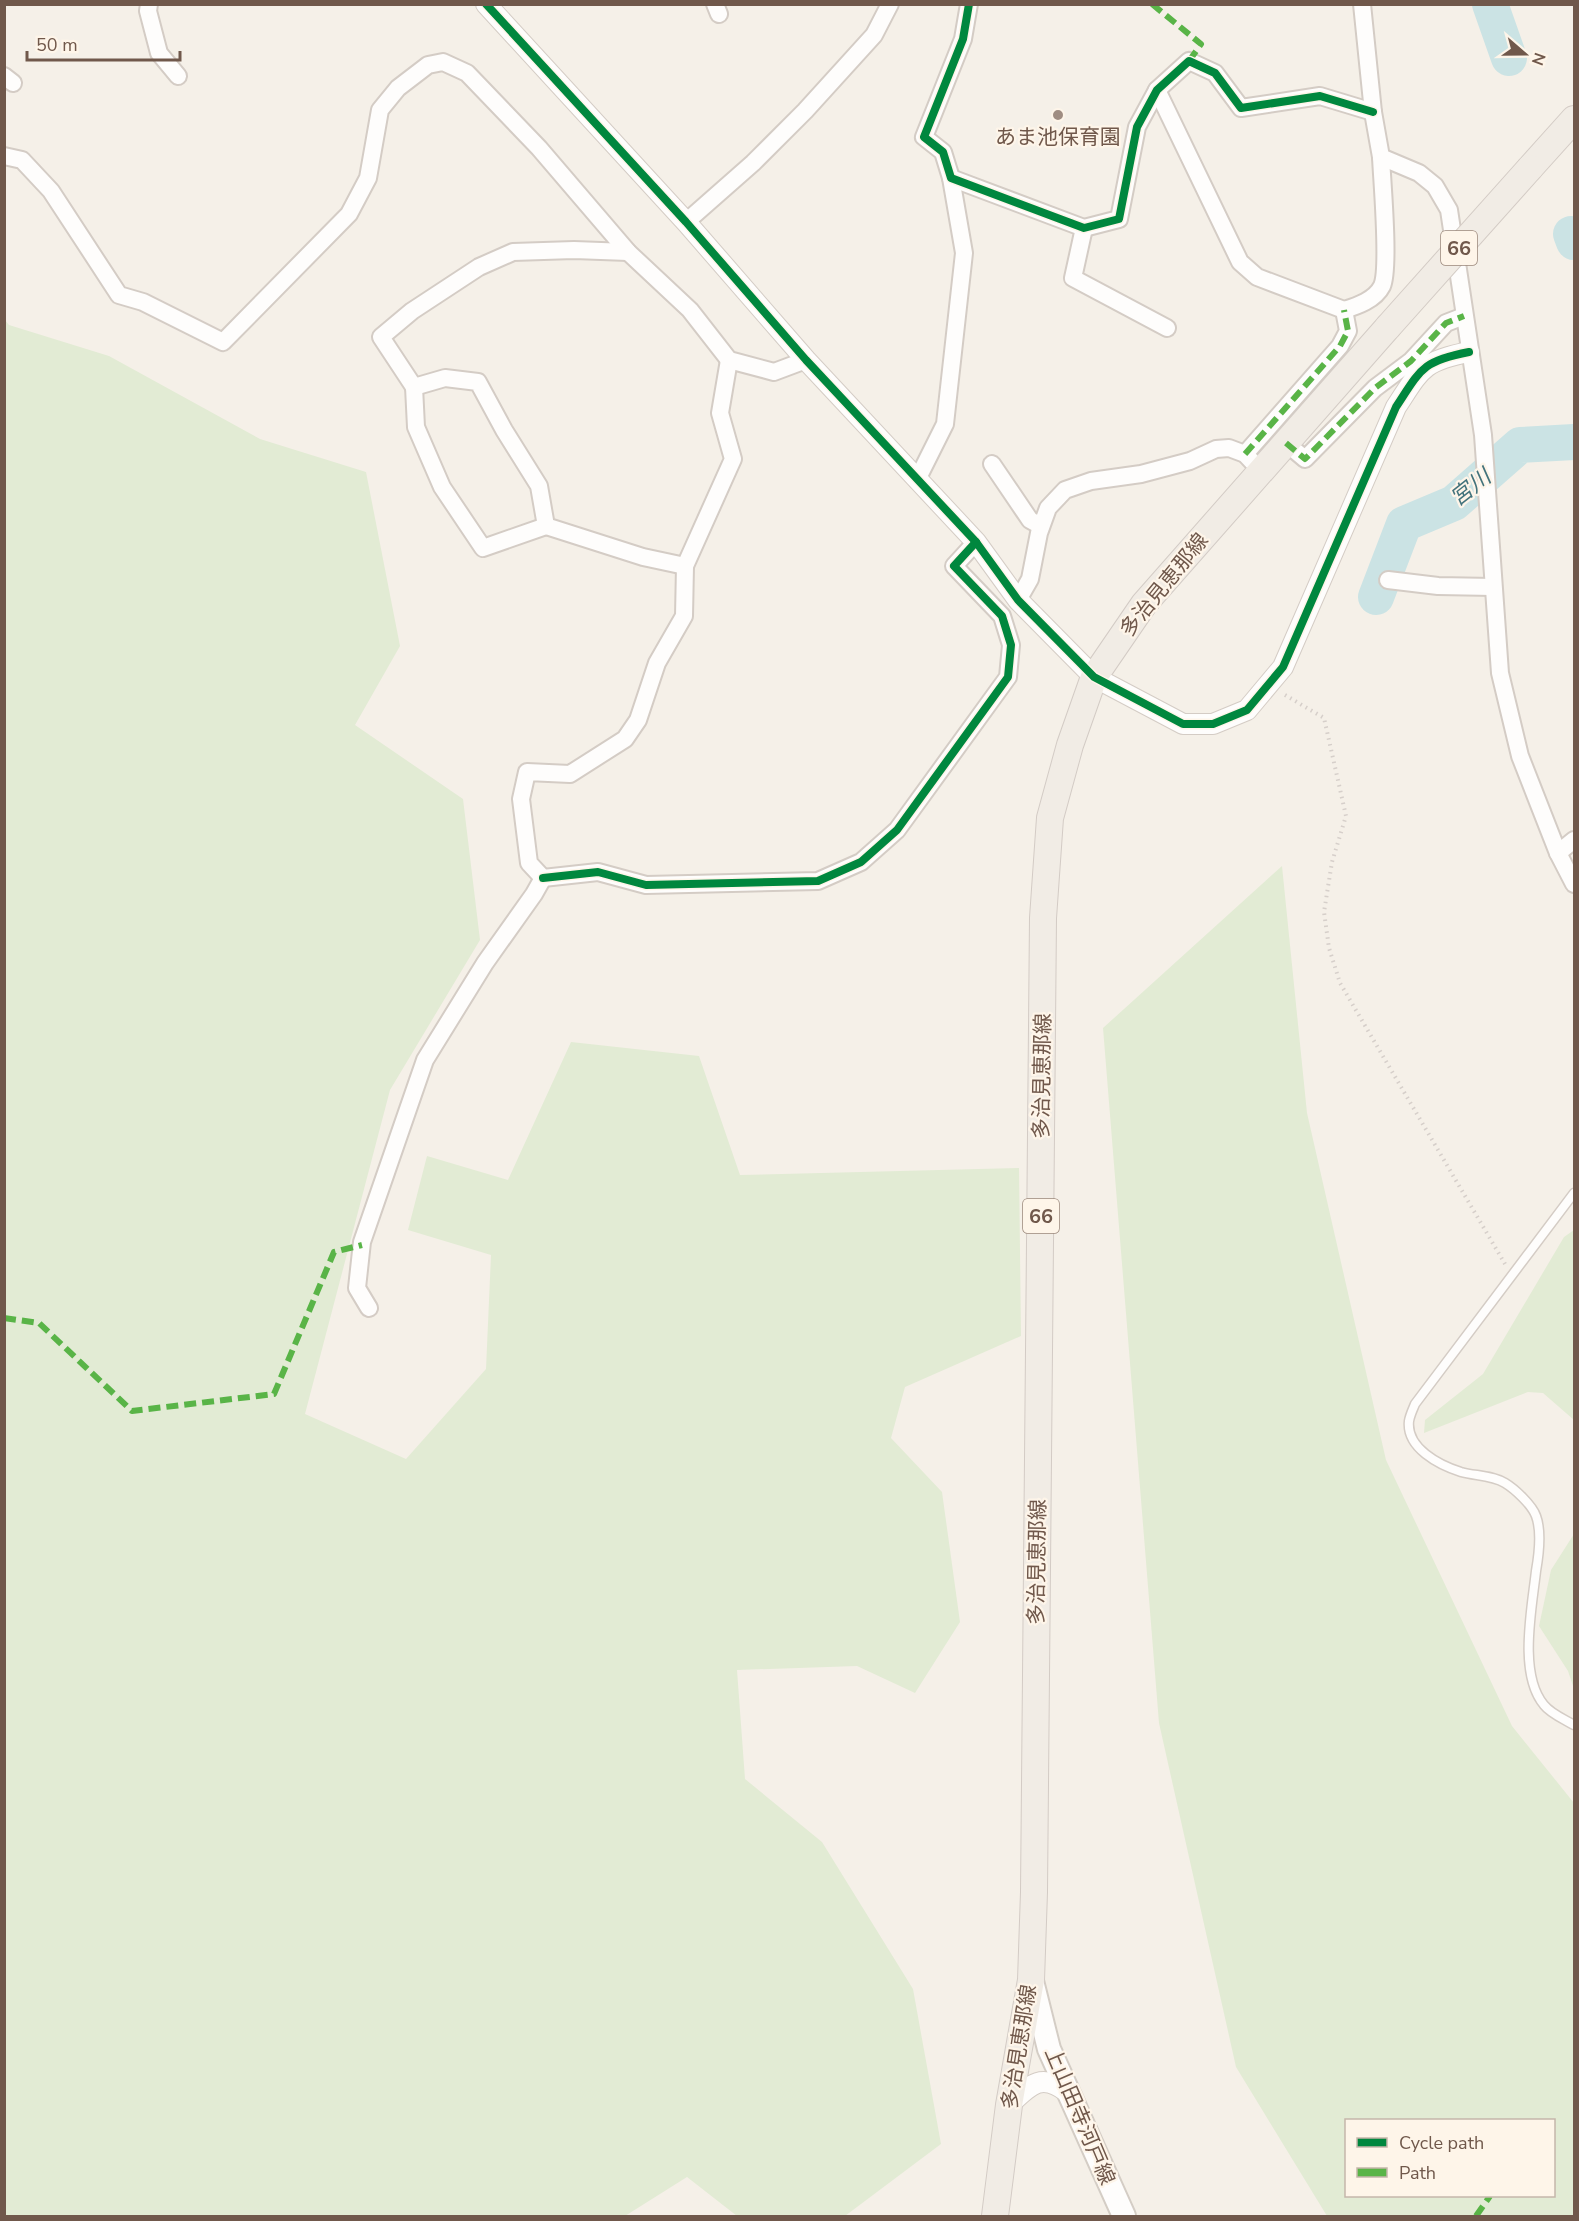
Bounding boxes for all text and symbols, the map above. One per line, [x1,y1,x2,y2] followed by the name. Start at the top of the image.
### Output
[27,24,180,62] scale bar
[1495,24,1555,84] north arrow
[36,33,78,57] text: 50 m
[1526,49,1551,68] text: N
[1051,108,1065,122] marker: あま池保育園
[995,123,1121,151] place label: あま池保育園
[1441,231,1477,265] road number: 66
[1444,461,1499,513] water label: 宮川
[1113,527,1215,643] street label: 多治見恵那線
[1027,1013,1057,1139] street label: 多治見恵那線
[1023,1199,1059,1233] road number: 66
[1022,1499,1052,1625] street label: 多治見恵那線
[995,1983,1043,2111] street label: 多治見恵那線
[1038,2043,1122,2189] street label: 上山田寺河戸線
[1345,2119,1555,2197] legend
[1399,2131,1484,2155] text: Cycle path
[1399,2161,1436,2185] text: Path

